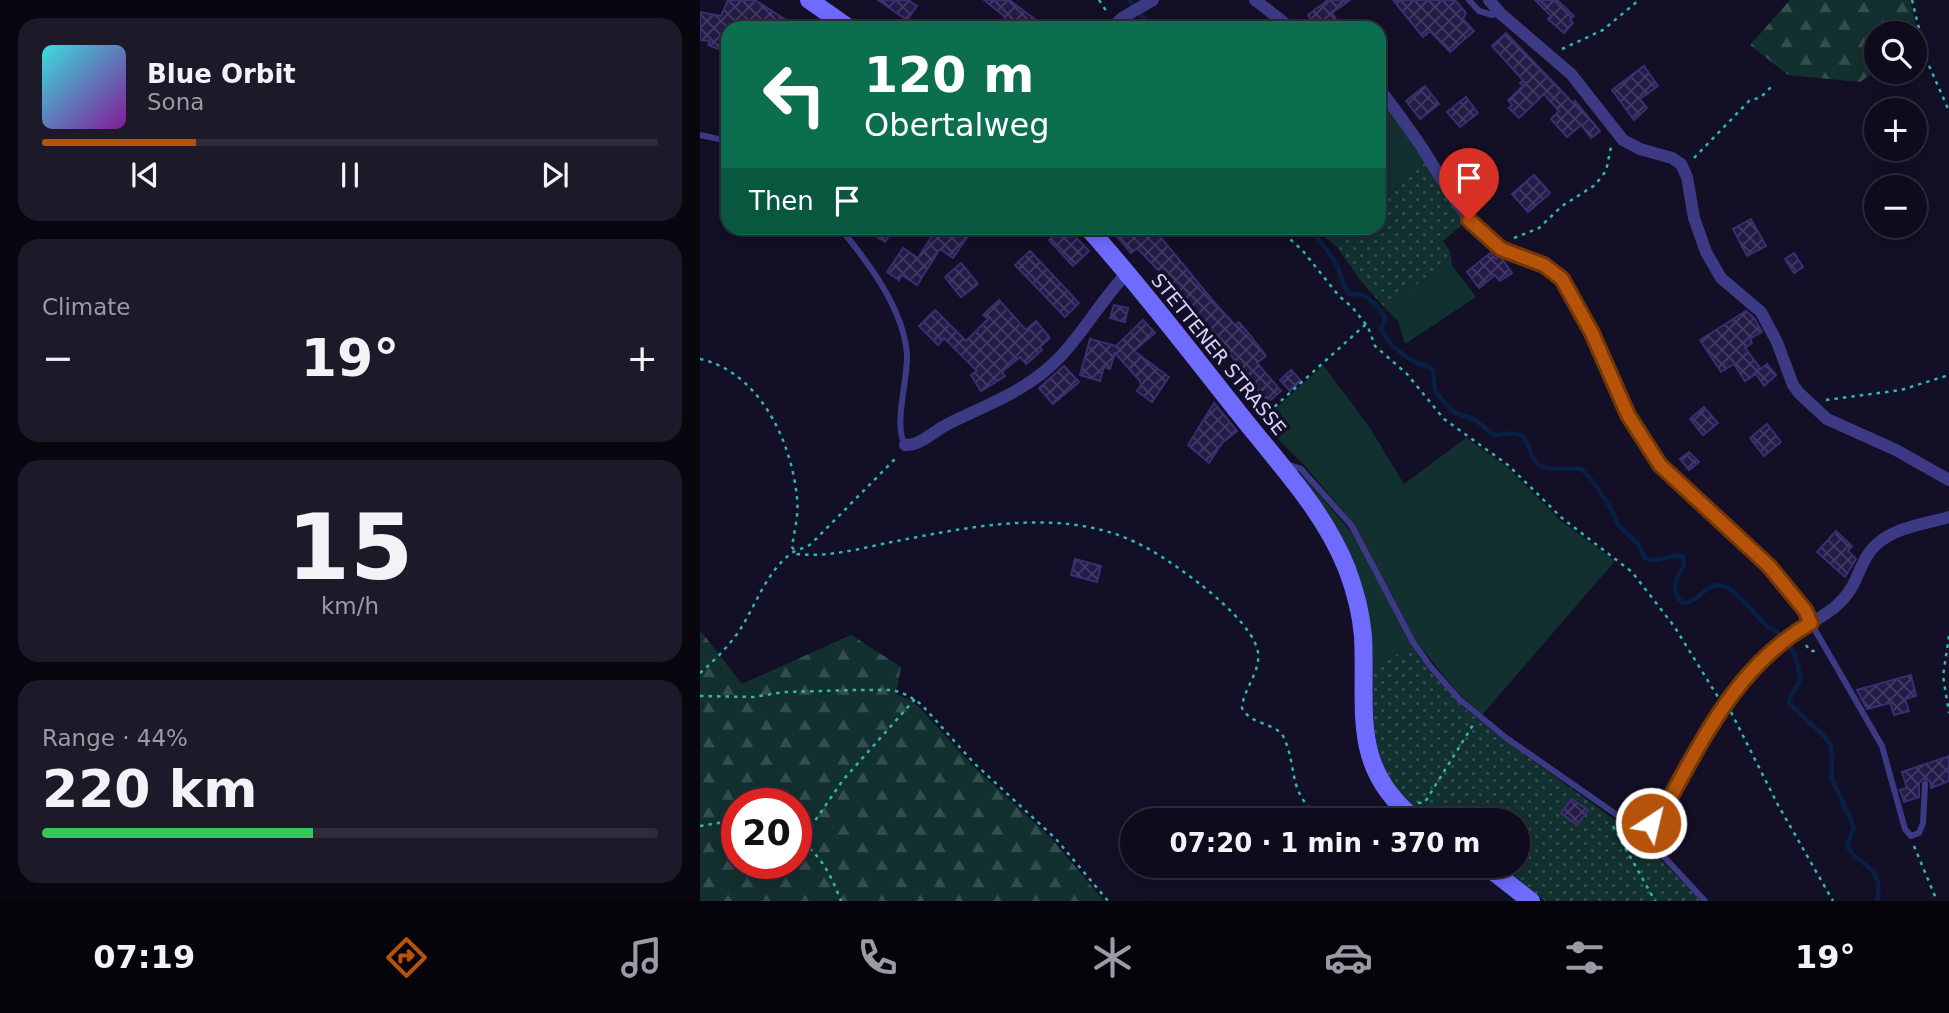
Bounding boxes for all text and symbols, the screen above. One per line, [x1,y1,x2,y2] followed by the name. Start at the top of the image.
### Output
[1864,21,1927,238] map controls
[1864,21,1927,84] button: search
[864,47,1034,104] text: 120 m
[749,49,840,140] icon: left
[147,59,296,89] text: Blue Orbit
[147,89,204,115] text: Sona
[1864,98,1927,161] button: +
[864,106,1050,144] text: Obertalweg
[1439,148,1499,220] pin
[126,156,164,194] icon: previous
[331,156,369,194] icon: pause
[536,156,574,194] icon: next
[1450,159,1488,197] icon: arrive
[1864,175,1927,238] button: −
[828,182,866,220] icon: arrive
[749,186,814,216] text: Then
[1147,269,1291,439] street label: STETTENER STRASSE
[42,294,131,320] text: Climate
[301,328,399,388] text: 19°
[42,336,74,380] text: −
[626,336,658,380] text: +
[287,495,413,600] text: 15
[321,593,379,619] text: km/h
[42,725,188,751] text: Range · 44%
[42,759,257,819] text: 220 km
[1614,786,1688,860] position arrow
[721,788,812,879] speed limit sign: 20
[1170,828,1480,858] text: 07:20 · 1 min · 370 m
[382,933,431,982] icon: directions
[617,933,666,982] icon: music
[853,933,902,982] icon: phone
[1088,933,1137,982] icon: climate
[1324,933,1373,982] icon: car
[1560,933,1609,982] icon: filters
[93,938,195,976] text: 07:19
[1795,938,1856,976] text: 19°

